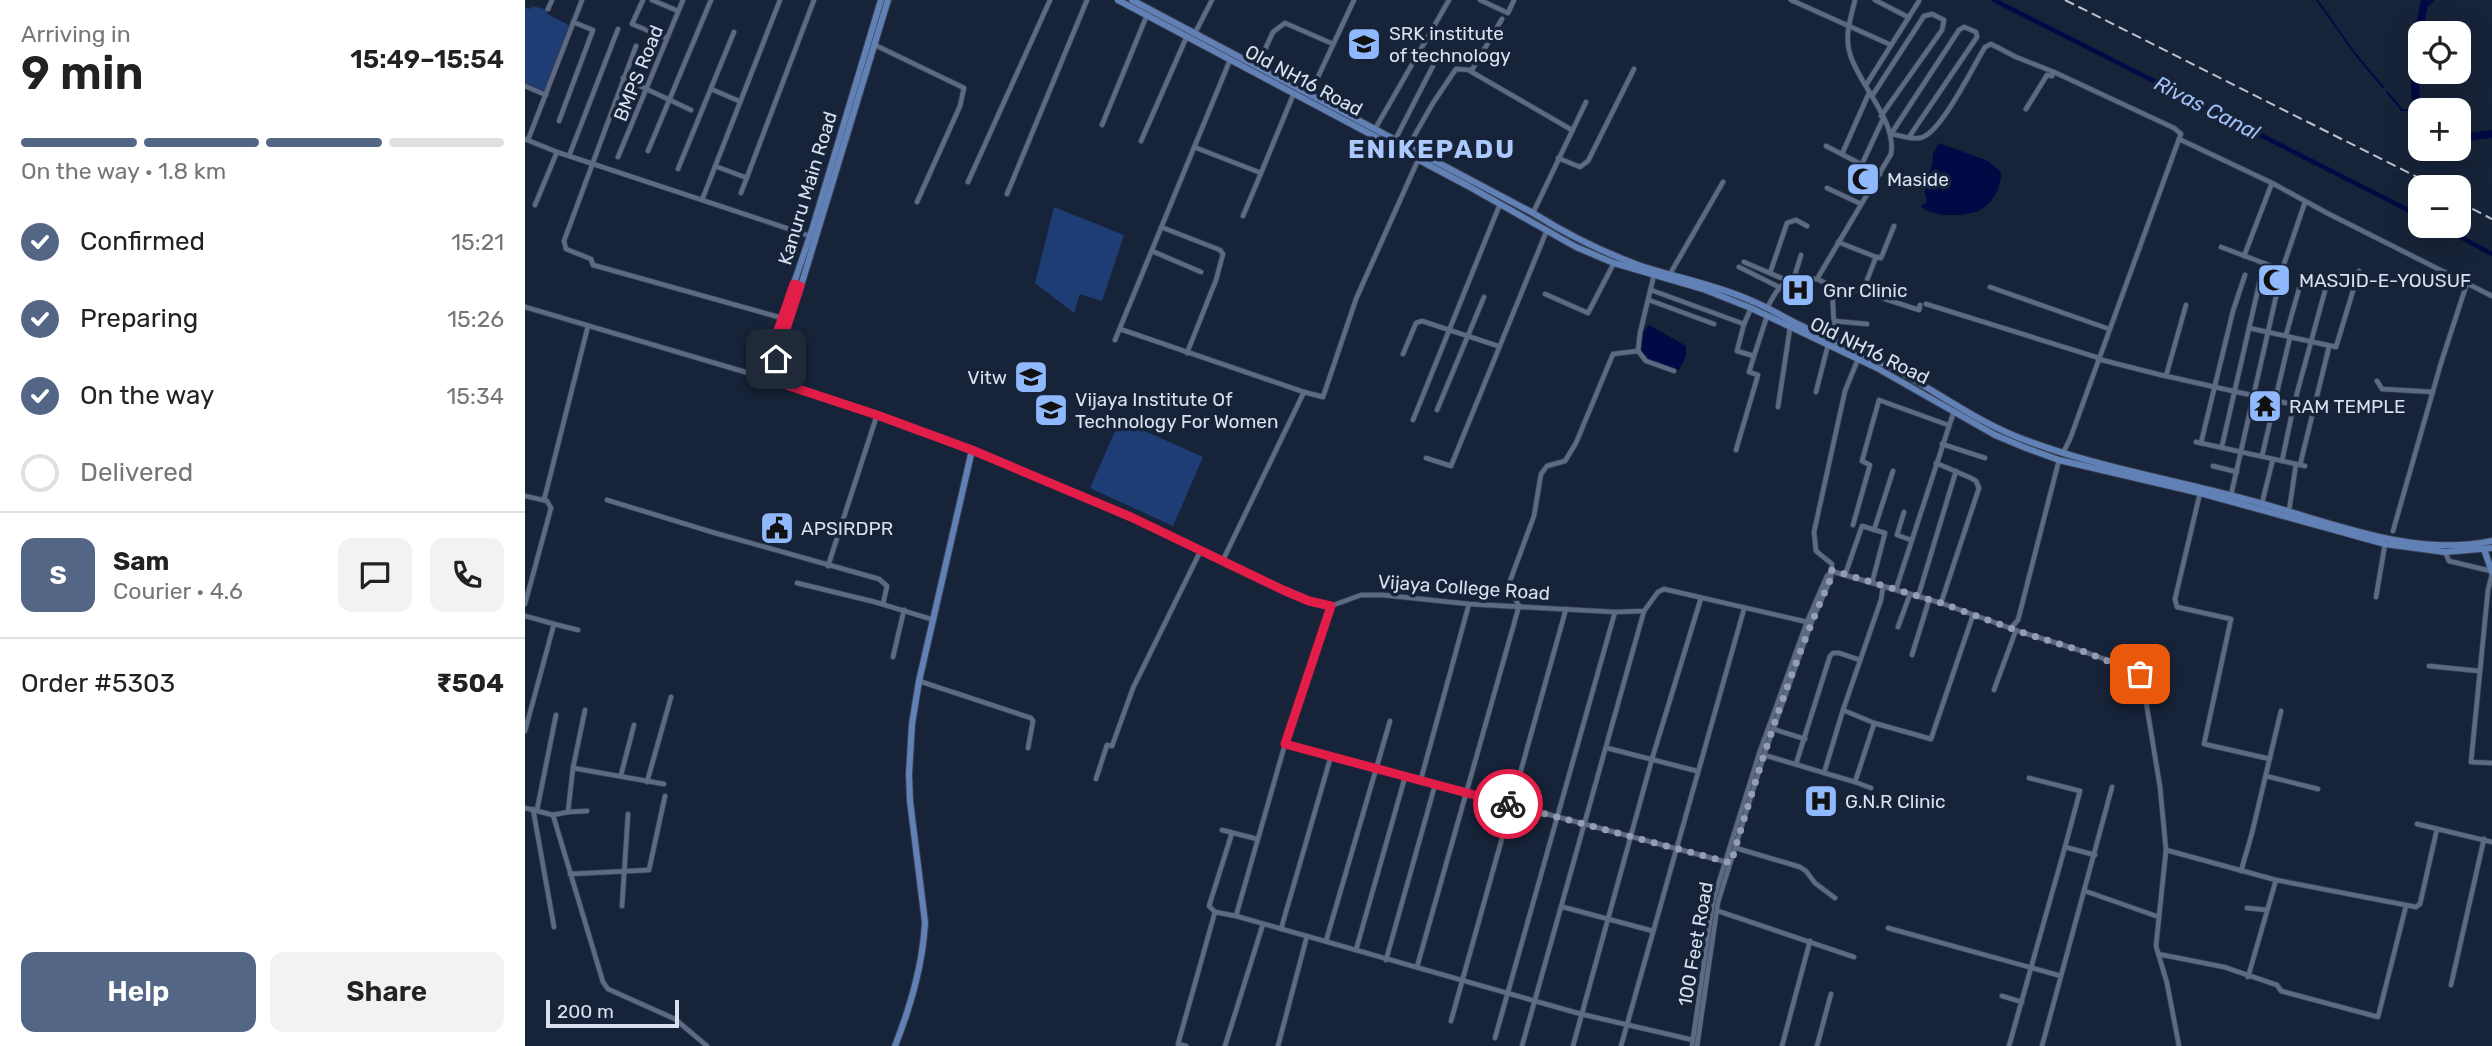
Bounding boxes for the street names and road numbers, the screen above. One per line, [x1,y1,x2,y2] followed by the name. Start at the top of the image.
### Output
[609,22,668,125] street label: BMPS Road
[1241,40,1366,121] street label: Old NH16 Road
[773,109,842,268] street label: Kanuru Main Road
[1807,312,1933,389] street label: Old NH16 Road
[1377,570,1551,605] street label: Vijaya College Road
[1673,880,1718,1008] street label: 100 Feet Road

